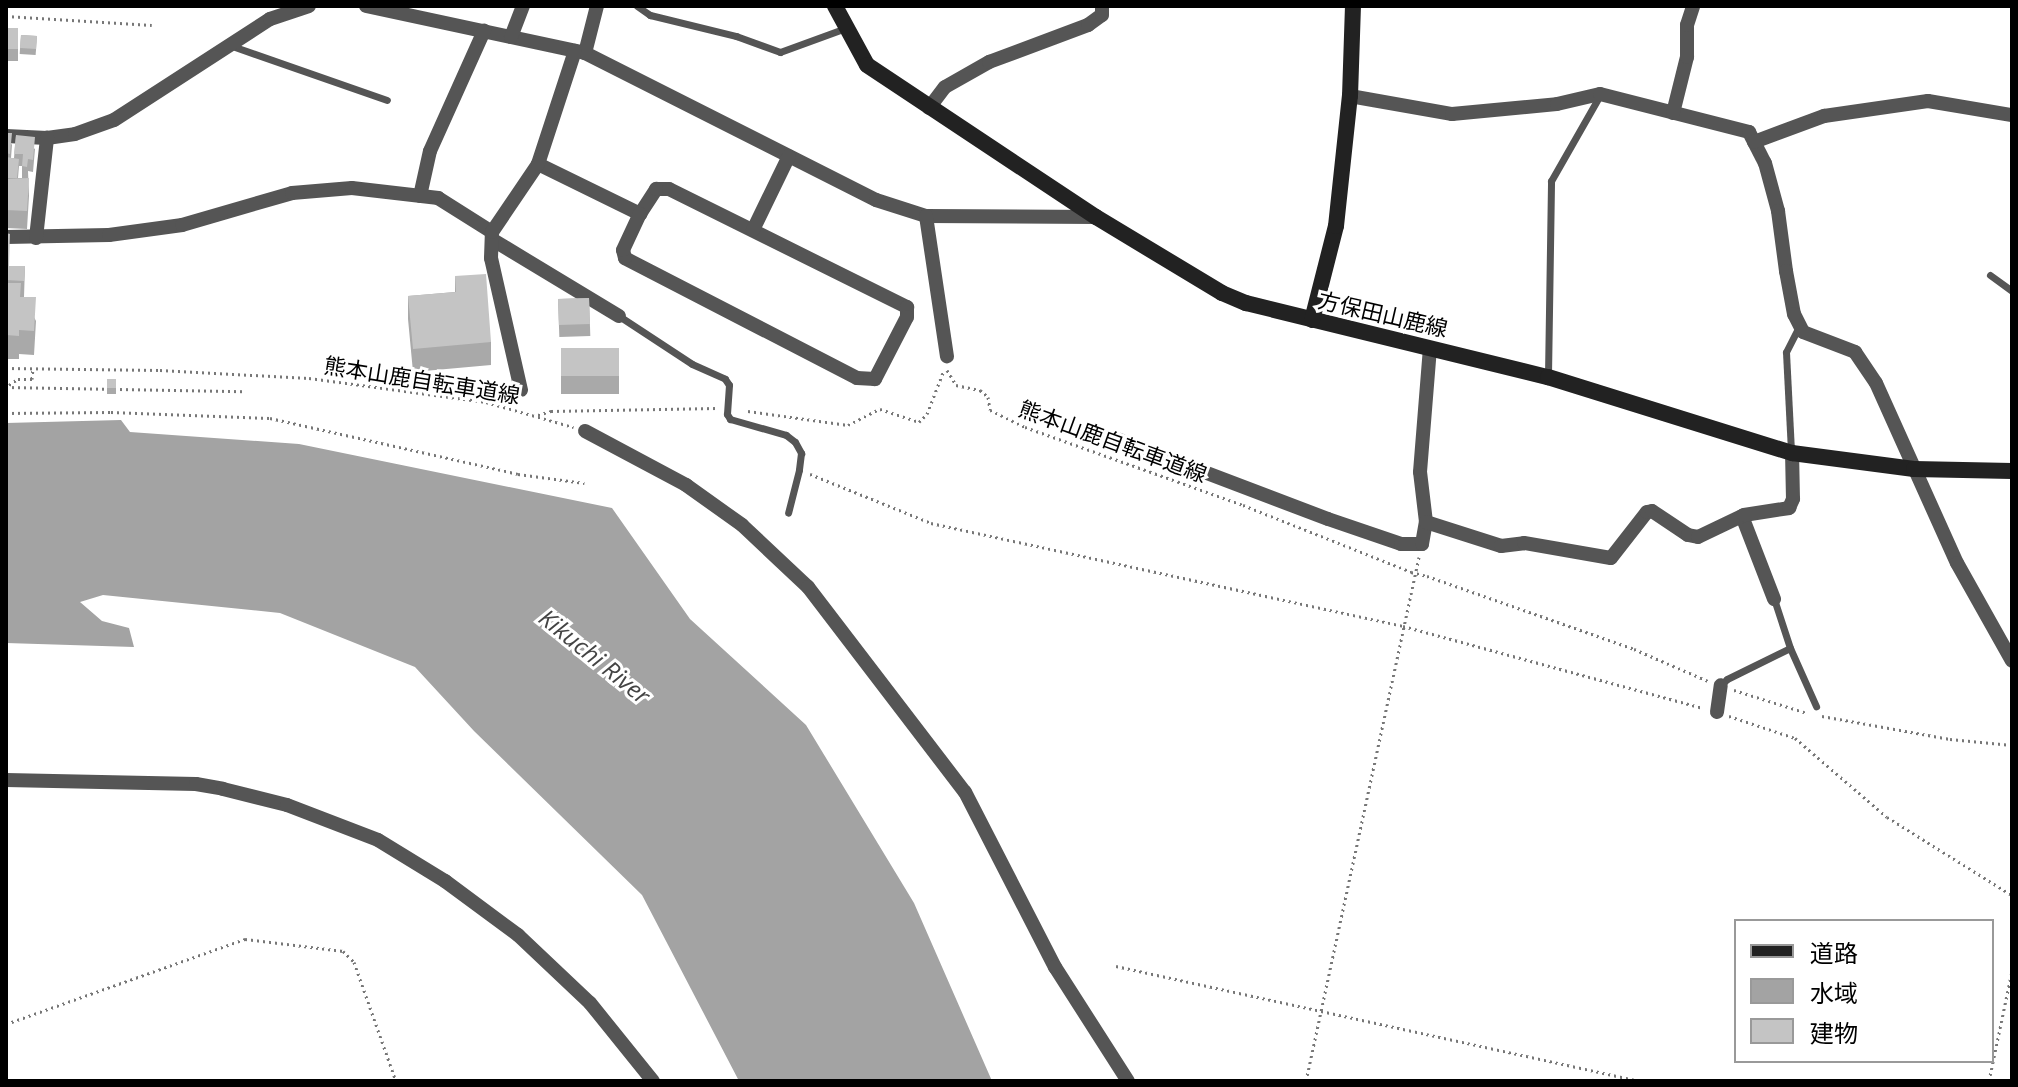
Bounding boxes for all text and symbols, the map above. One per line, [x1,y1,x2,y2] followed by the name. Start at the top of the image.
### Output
[1316,286,1450,342] street label: 方保田山鹿線
[322,351,522,409] street label: 熊本山鹿自転車道線
[1015,395,1211,487] street label: 熊本山鹿自転車道線
[534,603,656,709] water label: Kikuchi River
[1734,919,1994,1063] legend
[1810,936,1858,969] text: 道路
[1810,976,1858,1009] text: 水域
[1810,1016,1858,1049] text: 建物

